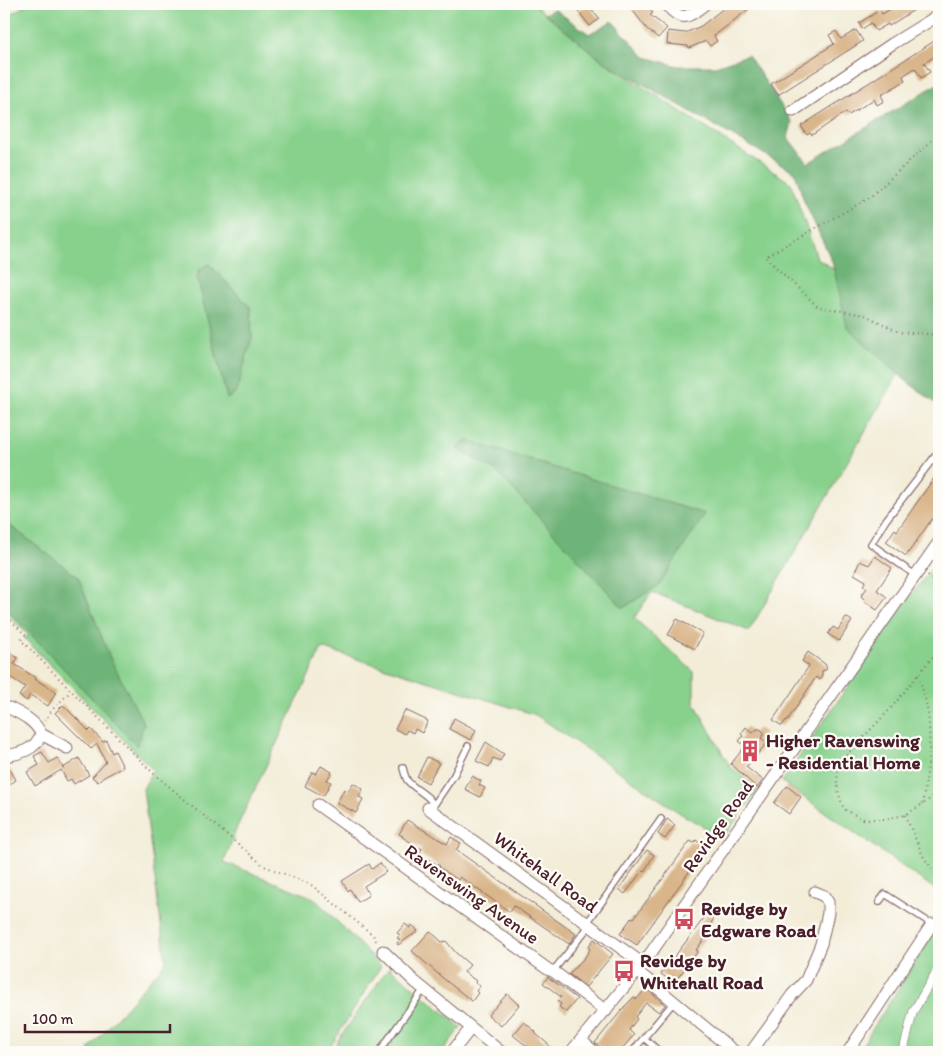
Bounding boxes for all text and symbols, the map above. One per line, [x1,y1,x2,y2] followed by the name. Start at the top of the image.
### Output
[766,729,921,774] place label: Higher Ravenswing - Residential Home
[737,738,763,764] building icon: Higher Ravenswing - Residential Home
[678,775,759,877] street label: Revidge Road
[489,826,603,918] street label: Whitehall Road
[400,839,544,949] street label: Ravenswing Avenue
[701,897,817,942] place label: Revidge by Edgware Road
[671,906,697,932] bus stop icon: Revidge by Edgware Road
[640,949,764,994] place label: Revidge by Whitehall Road
[611,958,637,984] bus stop icon: Revidge by Whitehall Road
[25,1001,170,1033] scale bar
[32,1010,74,1028] text: 100 m

